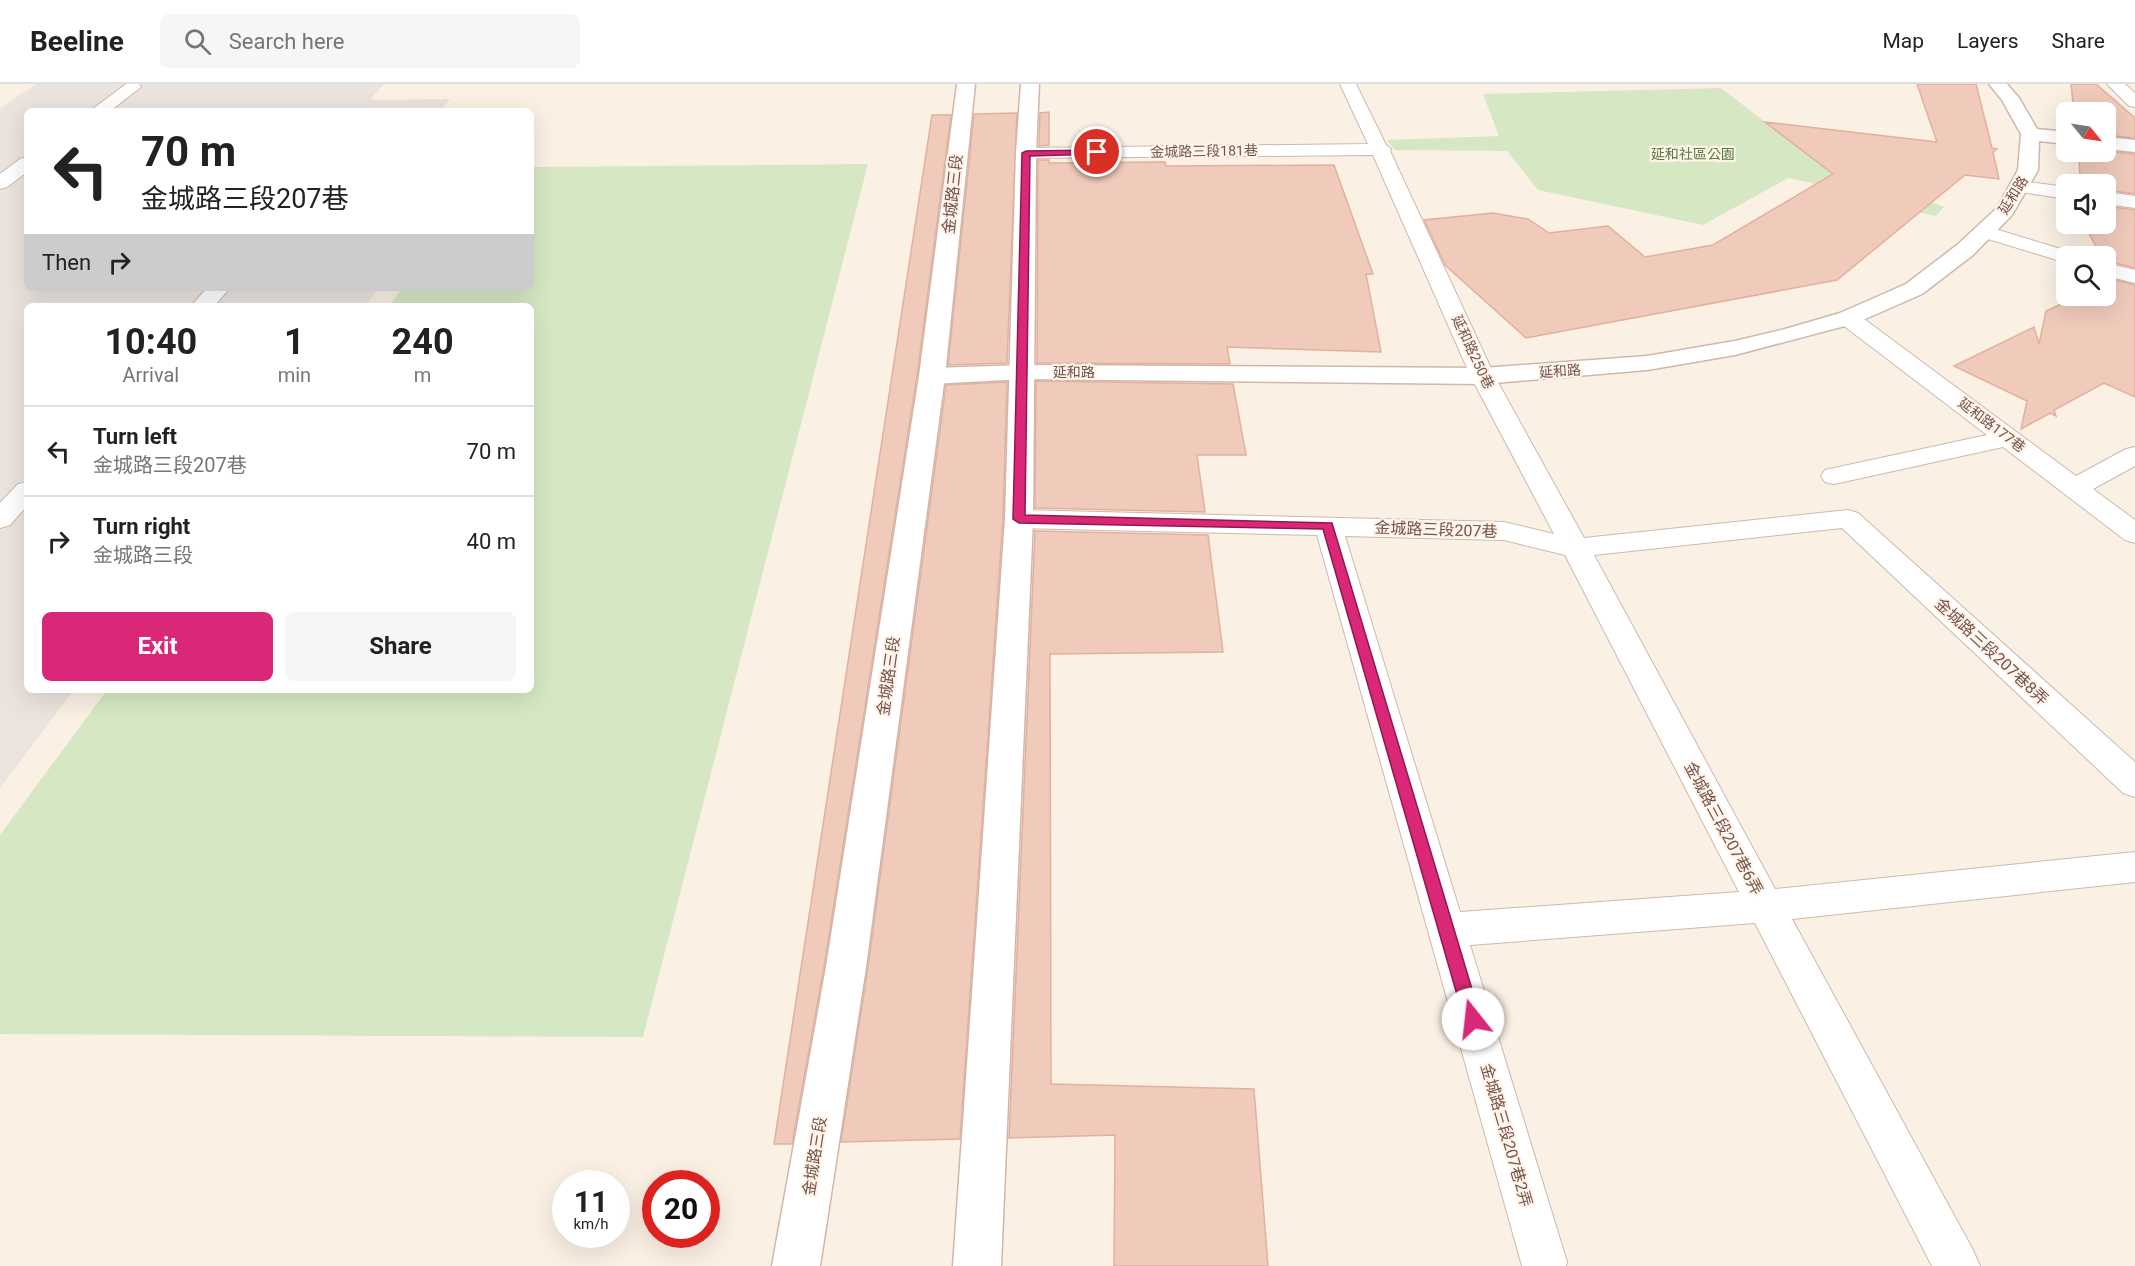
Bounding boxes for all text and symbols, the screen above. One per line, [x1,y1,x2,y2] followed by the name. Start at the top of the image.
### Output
[160,14,580,68] search box
[30,25,124,58] text: Beeline
[181,25,214,58] icon: search
[229,29,345,54] text: Search here
[1882,29,1924,53] text: Map
[1957,29,2018,53] text: Layers
[2051,29,2105,53] text: Share
[2056,102,2116,162] north arrow
[2056,102,2116,306] map controls
[1071,126,1122,177] pin
[141,127,236,176] text: 70 m
[42,132,120,210] icon: left
[1080,135,1113,168] icon: arrive
[1150,142,1258,160] street label: 金城路三段181巷
[1651,146,1735,162] park label: 延和社區公園
[939,153,966,235] street label: 金城路三段
[1995,173,2031,217] street label: 延和路
[2056,174,2116,234] button: sound
[141,183,349,215] text: 金城路三段207巷
[103,246,136,279] icon: right
[2056,246,2116,306] button: search
[42,250,91,275] text: Then
[1449,313,1497,391] street label: 延和路250巷
[104,321,197,363] text: 10:40
[284,321,305,363] text: 1
[392,321,454,363] text: 240
[1538,362,1582,380] street label: 延和路
[122,363,179,387] text: Arrival
[278,363,311,387] text: min
[414,363,431,387] text: m
[1053,364,1095,380] street label: 延和路
[1955,395,2029,455] street label: 延和路177巷
[93,424,177,449] text: Turn left
[42,435,75,468] icon: left
[467,439,516,464] text: 70 m
[93,453,247,477] text: 金城路三段207巷
[93,514,190,539] text: Turn right
[1374,518,1498,541] street label: 金城路三段207巷
[42,525,75,558] icon: right
[467,529,516,554] text: 40 m
[93,543,193,567] text: 金城路三段
[1931,594,2052,709] street label: 金城路三段207巷8弄
[42,612,273,681] button: Exit
[285,612,516,681] button: Share
[874,635,903,717] street label: 金城路三段
[1680,758,1767,898] street label: 金城路三段207巷6弄
[1441,987,1505,1051] position arrow
[1477,1061,1536,1209] street label: 金城路三段207巷2弄
[799,1115,830,1197] street label: 金城路三段
[642,1170,720,1248] speed limit sign: 20
[574,1184,608,1219] text: 11
[573,1215,609,1233] text: km/h

